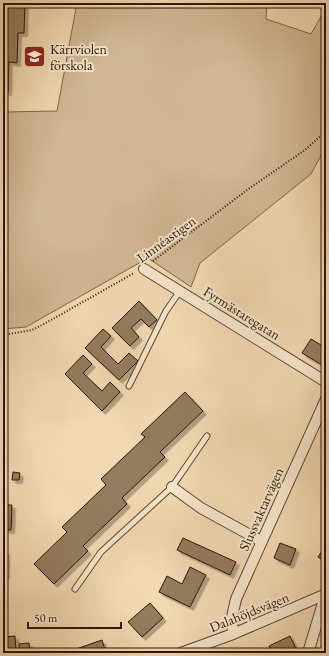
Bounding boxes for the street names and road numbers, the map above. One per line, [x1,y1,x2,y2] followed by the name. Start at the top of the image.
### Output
[133,211,200,266] street label: Linnéastigen
[200,282,284,344] street label: Fyrmästaregatan
[235,464,288,554] street label: Slussvaktarvägen
[206,588,292,636] street label: Dalahöjdsvägen

